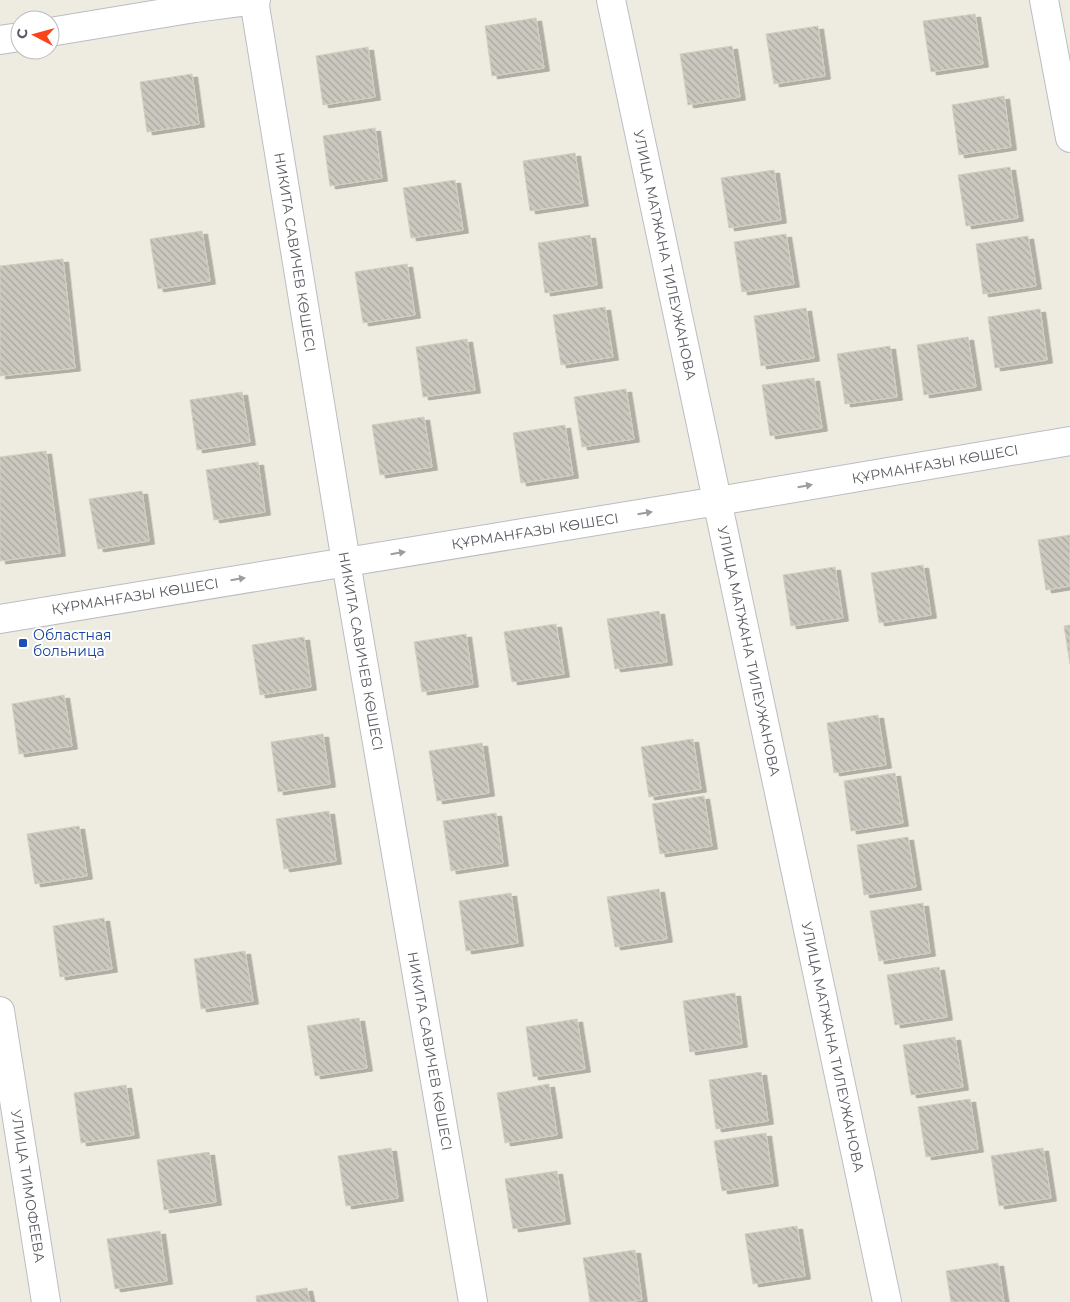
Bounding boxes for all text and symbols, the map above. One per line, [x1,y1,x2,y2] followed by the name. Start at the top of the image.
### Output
[10,10,60,60] north arrow
[13,28,32,40] text: С
[630,128,700,382] street label: УЛИЦА МАТЖАНА ТИЛЕУЖАНОВА
[270,151,320,353] street label: НИКИТА САВИЧЕВ КӨШЕСІ
[850,440,1020,488] street label: ҚҰРМАНҒАЗЫ КӨШЕСІ
[798,482,814,490] one-way arrow
[638,508,654,516] one-way arrow
[450,509,620,553] street label: ҚҰРМАНҒАЗЫ КӨШЕСІ
[714,524,784,778] street label: УЛИЦА МАТЖАНА ТИЛЕУЖАНОВА
[391,549,407,557] one-way arrow
[335,550,387,752] street label: НИКИТА САВИЧЕВ КӨШЕСІ
[50,574,220,618] street label: ҚҰРМАНҒАЗЫ КӨШЕСІ
[230,575,246,583] one-way arrow
[33,626,112,660] place label: Областная больница
[17,637,29,649] marker: Областная больница
[798,920,868,1174] street label: УЛИЦА МАТЖАНА ТИЛЕУЖАНОВА
[404,950,456,1152] street label: НИКИТА САВИЧЕВ КӨШЕСІ
[7,1108,49,1264] street label: УЛИЦА ТИМОФЕЕВА

